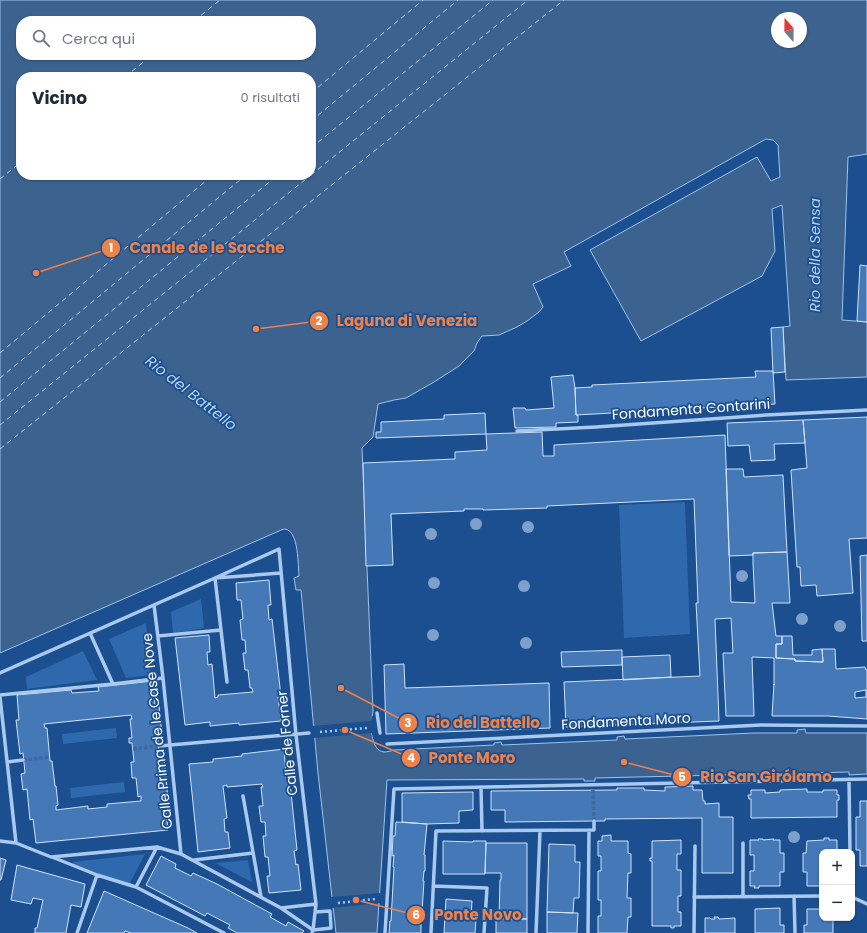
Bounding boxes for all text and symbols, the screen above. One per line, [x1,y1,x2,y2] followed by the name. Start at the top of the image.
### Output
[771,12,807,48] north arrow
[16,16,316,60] search box
[30,27,52,49] icon: search
[62,28,135,49] text: Cerca qui
[32,86,87,110] text: Vicino
[241,88,300,107] text: 0 risultati
[804,198,825,312] water label: Rio della Sensa
[101,235,292,262] callout: Canale de le Sacche
[129,237,285,258] text: Canale de le Sacche
[109,239,113,256] text: 1
[309,307,486,334] callout: Laguna di Venezia
[337,310,477,331] text: Laguna di Venezia
[316,312,323,329] text: 2
[141,350,242,435] water label: Rio del Battello
[611,393,771,425] street label: Fondamenta Contarini
[137,632,177,830] street label: Calle Prima de le Case Nove
[272,689,302,797] street label: Calle de Forner
[561,708,691,734] street label: Fondamenta Moro
[398,709,548,736] callout: Rio del Battello
[426,712,540,733] text: Rio del Battello
[404,714,412,731] text: 3
[401,744,524,771] callout: Ponte Moro
[429,747,516,768] text: Ponte Moro
[407,749,415,766] text: 4
[672,763,839,790] callout: Rio San Girólamo
[700,766,832,787] text: Rio San Girólamo
[678,768,686,785] text: 5
[819,849,855,921] map controls
[819,849,855,885] button: +
[819,885,855,921] button: −
[406,901,529,928] callout: Ponte Novo
[434,904,522,925] text: Ponte Novo
[412,906,420,923] text: 6

